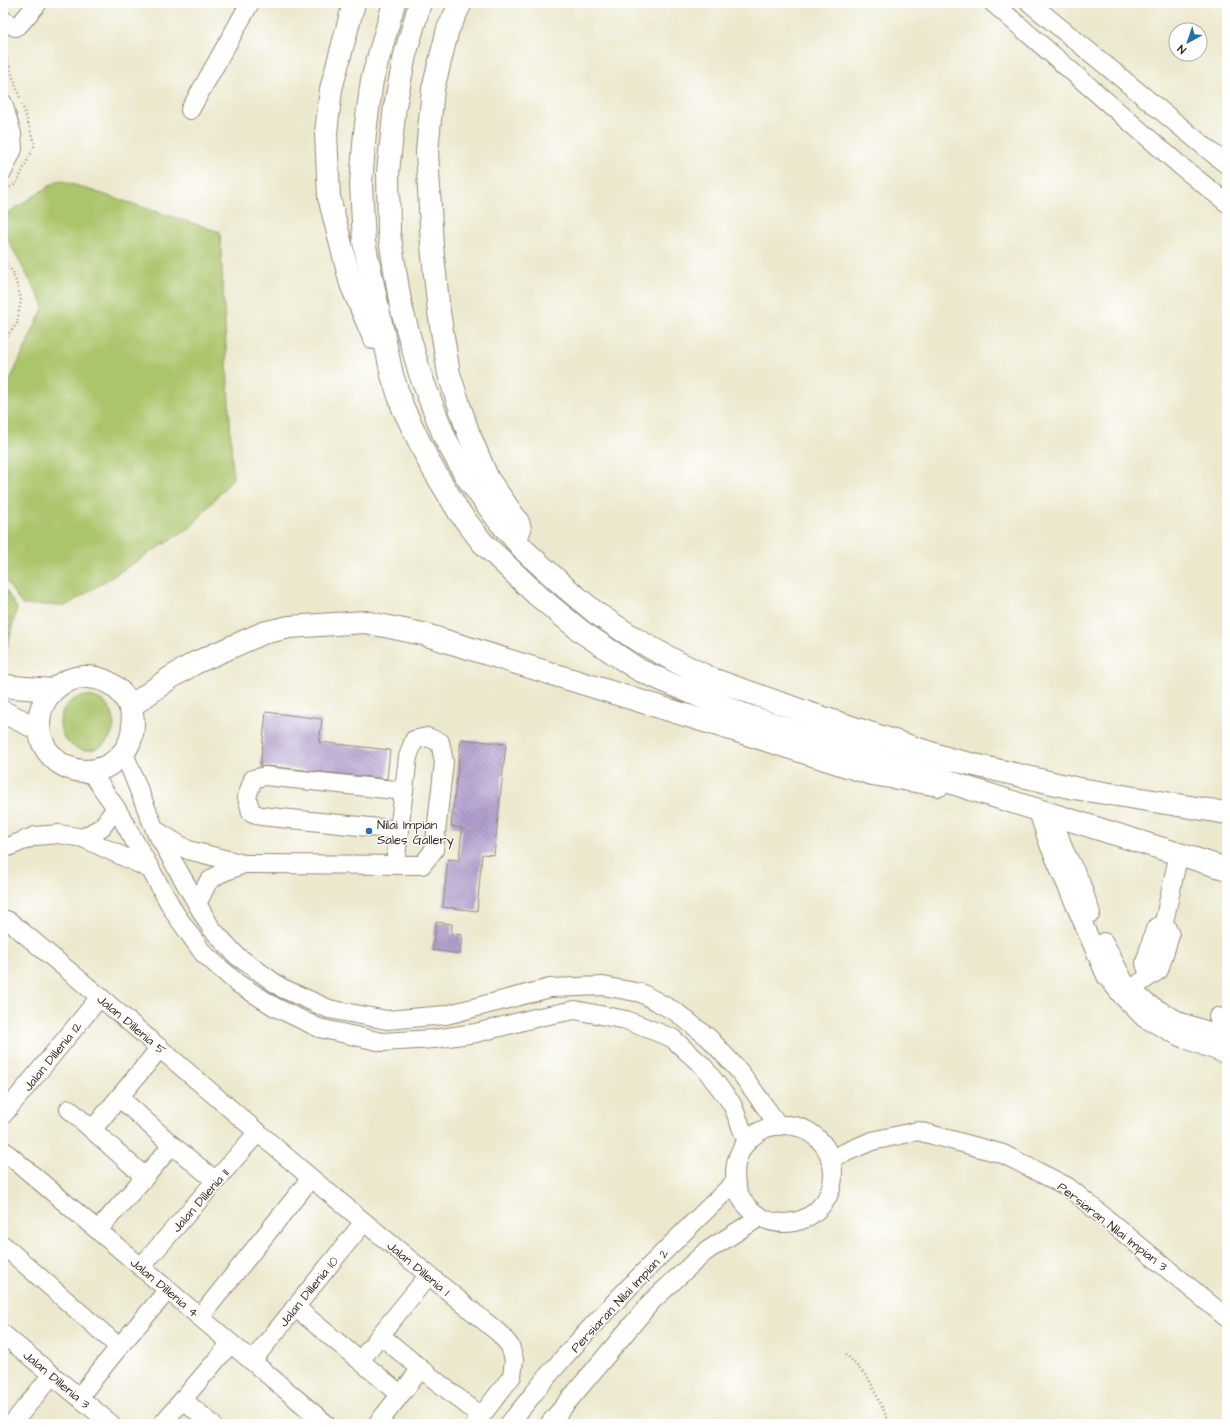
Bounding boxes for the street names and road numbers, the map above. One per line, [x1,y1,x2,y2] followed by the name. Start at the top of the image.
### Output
[93,991,170,1059] street label: Jalan Dillenia 5
[19,1018,87,1095] street label: Jalan Dillenia 12
[168,1165,234,1236] street label: Jalan Dillenia 11
[1054,1178,1172,1276] street label: Persiaran Nilai Impian 3
[383,1237,454,1301] street label: Jalan Dillenia 1
[567,1244,673,1357] street label: Persiaran Nilai Impian 2
[275,1253,343,1331] street label: Jalan Dillenia 10
[126,1254,203,1322] street label: Jalan Dillenia 4
[19,1346,94,1413] street label: Jalan Dillenia 3

